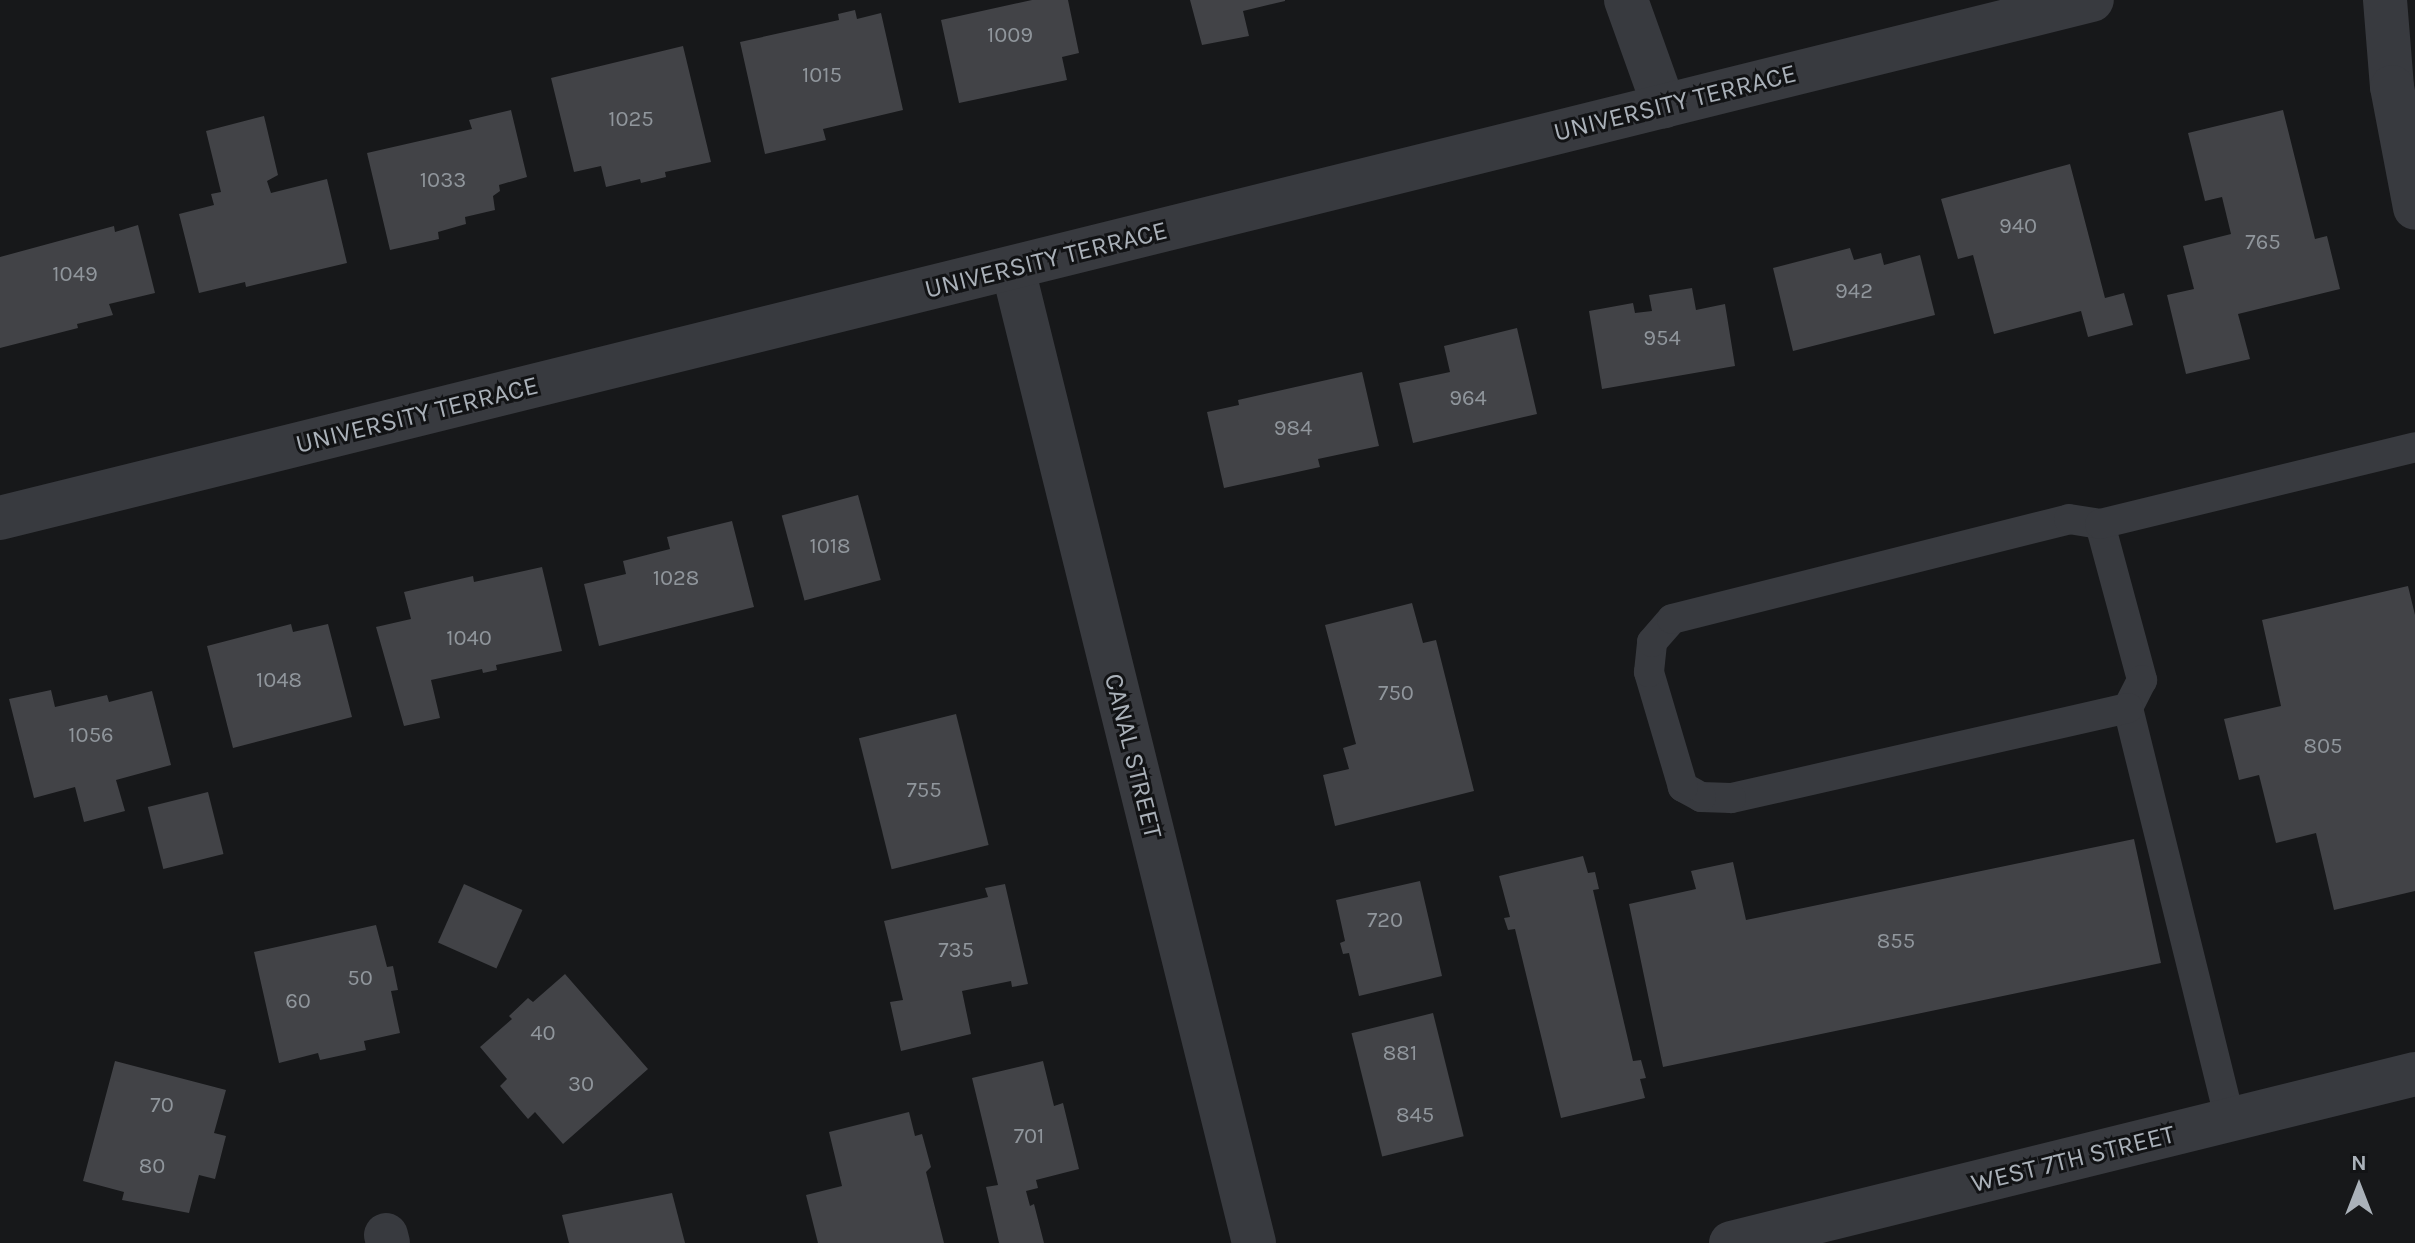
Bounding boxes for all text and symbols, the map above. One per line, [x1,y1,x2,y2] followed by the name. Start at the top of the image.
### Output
[987,23,1033,49] house number: 1009
[1551,58,1799,148] street label: UNIVERSITY TERRACE
[802,63,842,89] house number: 1015
[608,107,654,133] house number: 1025
[420,168,466,194] house number: 1033
[1999,214,2037,240] house number: 940
[922,215,1170,305] street label: UNIVERSITY TERRACE
[2245,230,2281,256] house number: 765
[52,262,98,288] house number: 1049
[1835,279,1873,305] house number: 942
[1643,326,1681,352] house number: 954
[293,370,541,460] street label: UNIVERSITY TERRACE
[1449,386,1487,412] house number: 964
[1274,416,1312,442] house number: 984
[809,534,851,560] house number: 1018
[653,566,699,592] house number: 1028
[446,626,492,652] house number: 1040
[256,668,302,694] house number: 1048
[1097,670,1169,842] street label: CANAL STREET
[1378,681,1414,707] house number: 750
[68,723,114,749] house number: 1056
[2304,734,2342,760] house number: 805
[906,778,942,804] house number: 755
[1367,908,1403,934] house number: 720
[1877,929,1915,955] house number: 855
[938,938,974,964] house number: 735
[347,966,373,992] house number: 50
[285,989,311,1015] house number: 60
[530,1021,556,1047] house number: 40
[1383,1041,1417,1067] house number: 881
[568,1072,594,1098] house number: 30
[150,1093,174,1119] house number: 70
[1396,1103,1434,1129] house number: 845
[1968,1119,2178,1199] street label: WEST 7TH STREET
[1014,1124,1044,1150] house number: 701
[2319,1147,2399,1227] north arrow
[2351,1150,2367,1176] text: N
[139,1154,165,1180] house number: 80

